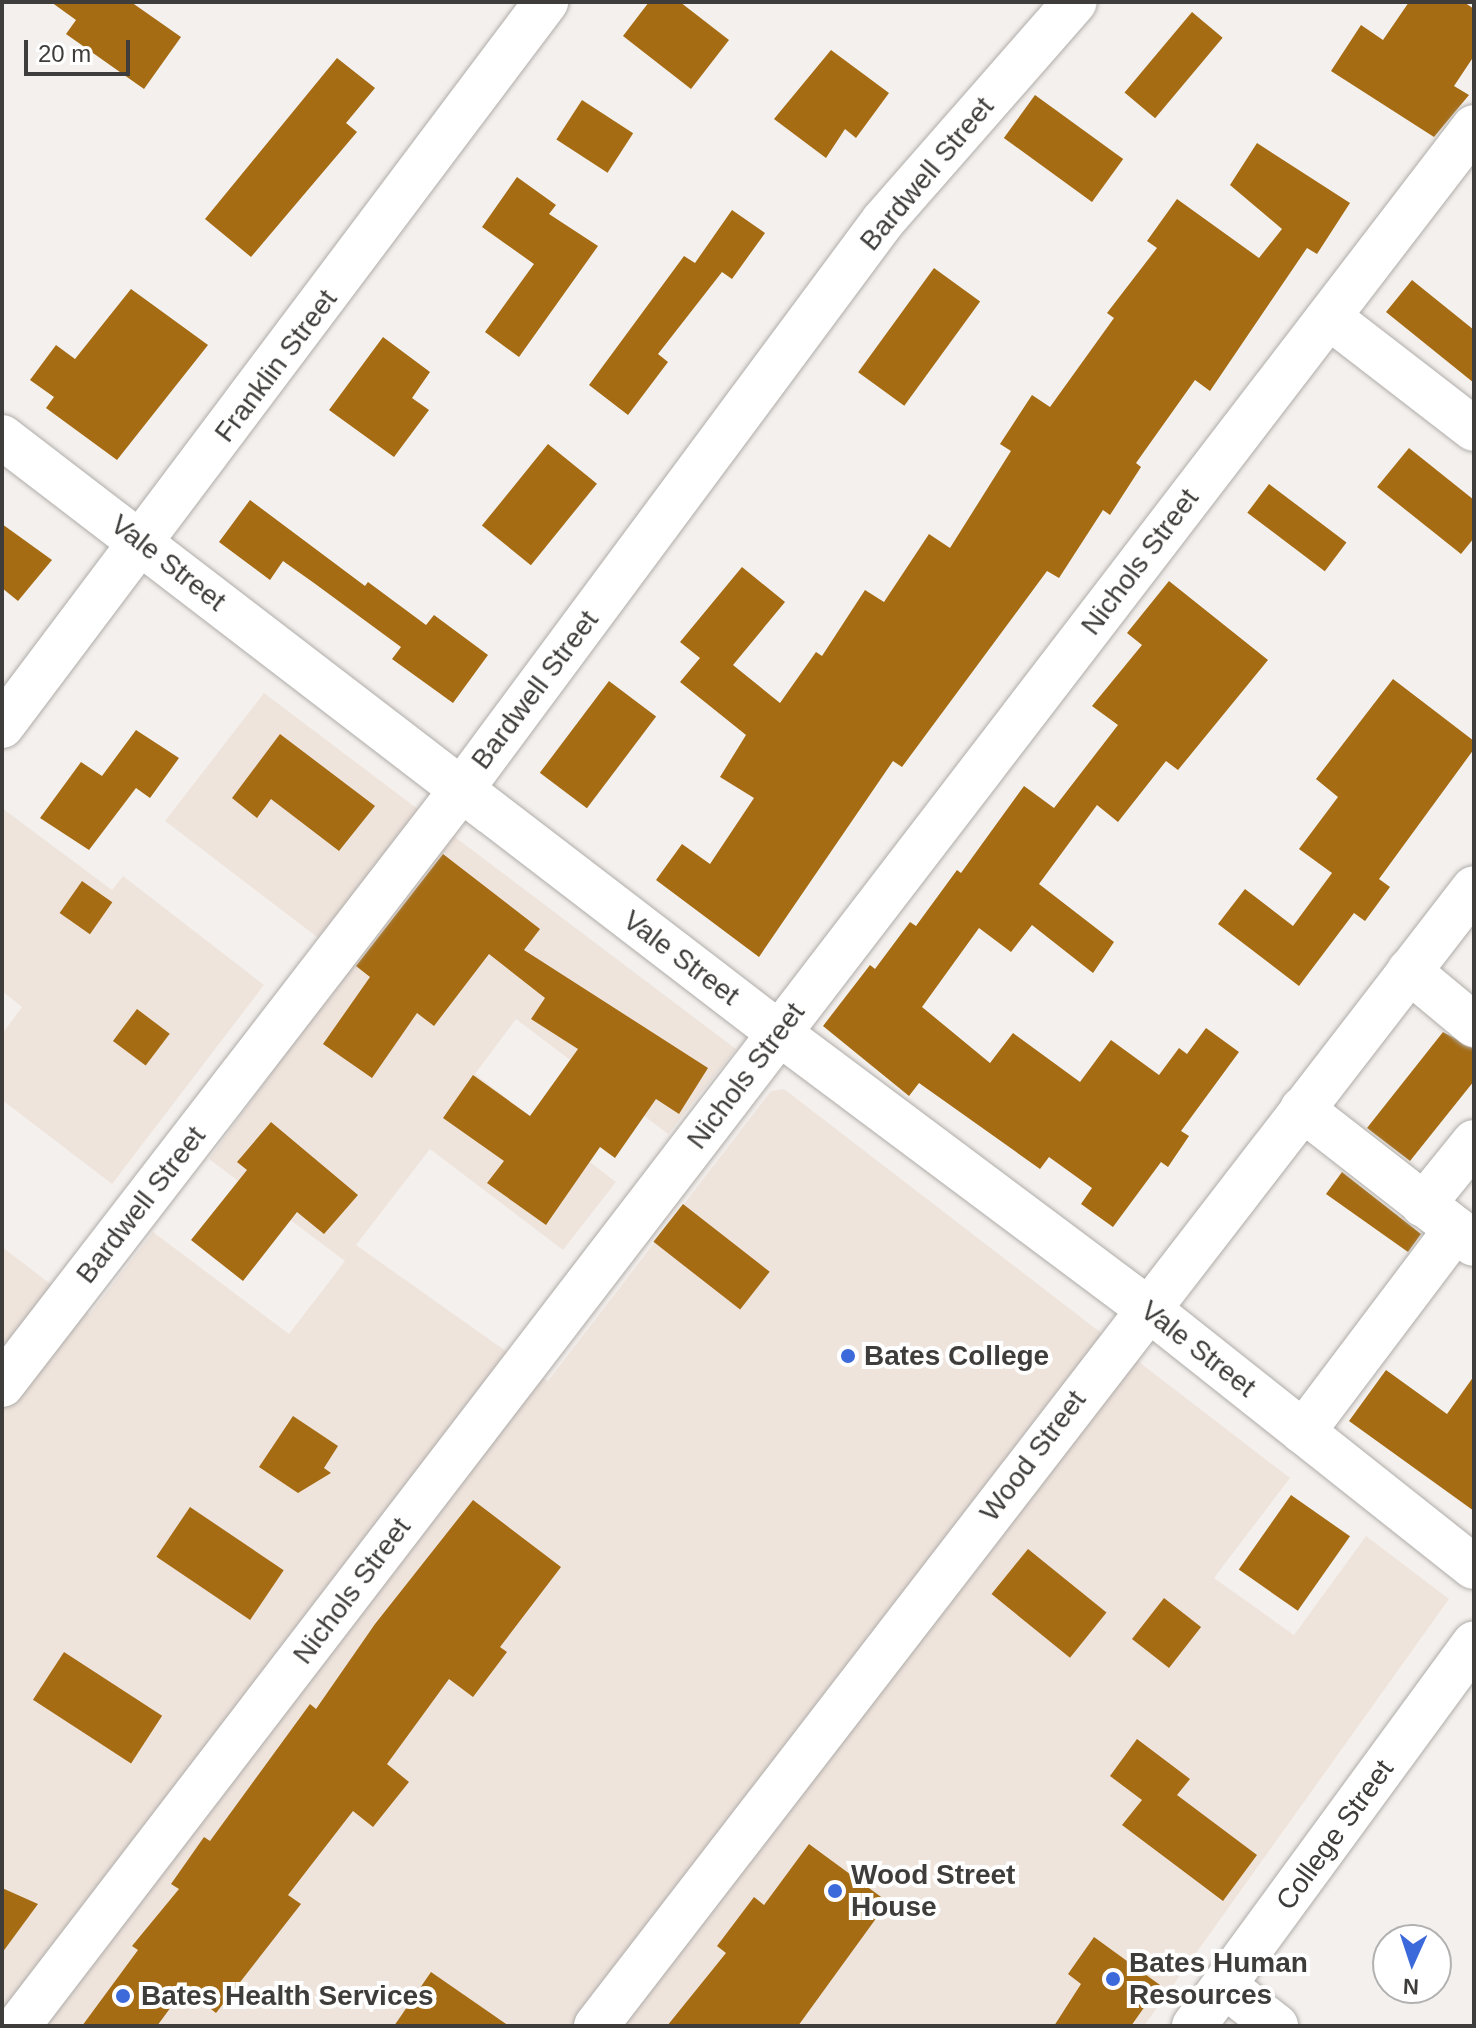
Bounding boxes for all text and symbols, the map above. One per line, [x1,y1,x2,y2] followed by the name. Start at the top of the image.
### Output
[28,24,134,74] scale bar
[38,40,91,67] text: 20 m
[853,90,1001,258] street label: Bardwell Street
[208,283,344,449] street label: Franklin Street
[1074,482,1206,642] street label: Nichols Street
[104,508,232,618] street label: Vale Street
[464,604,606,776] street label: Bardwell Street
[616,904,746,1012] street label: Vale Street
[680,996,812,1156] street label: Nichols Street
[69,1120,213,1290] street label: Bardwell Street
[1134,1294,1262,1404] street label: Vale Street
[864,1339,1049,1373] place label: Bates College
[839,1347,857,1365] marker: Bates College
[973,1384,1093,1528] street label: Wood Street
[286,1511,418,1671] street label: Nichols Street
[1269,1753,1401,1917] street label: College Street
[851,1858,1015,1924] place label: Wood Street House
[826,1882,844,1900] marker: Wood Street House
[1372,1924,1452,2004] north arrow
[1129,1946,1308,2012] place label: Bates Human Resources
[1104,1970,1122,1988] marker: Bates Human Resources
[1402,1974,1419,1999] text: N
[141,1979,434,2013] place label: Bates Health Services
[112,1985,134,2007] marker: Bates Health Services

